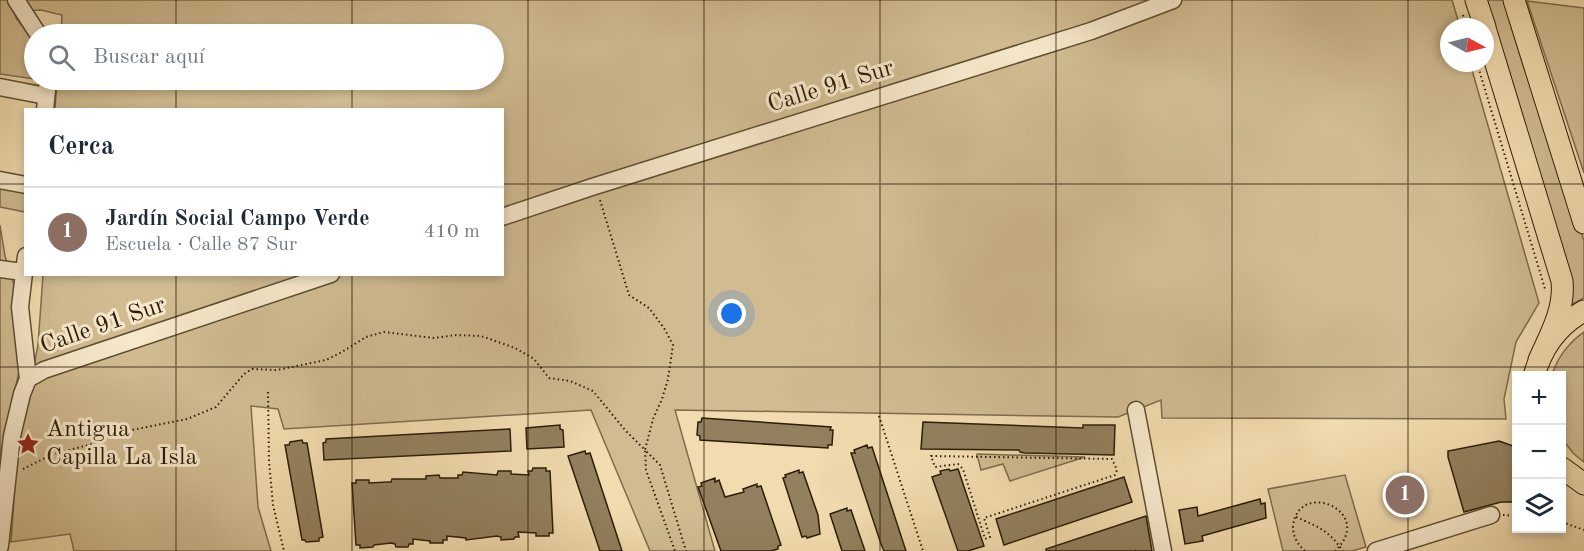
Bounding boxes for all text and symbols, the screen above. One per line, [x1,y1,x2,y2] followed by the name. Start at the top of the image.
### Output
[1440,18,1494,72] north arrow
[24,24,504,90] search box
[45,41,78,74] icon: search
[93,46,205,68] text: Buscar aquí
[765,56,897,118] street label: Calle 91 Sur
[48,134,114,160] text: Cerca
[105,208,370,230] text: Jardín Social Campo Verde
[62,222,73,242] text: 1
[424,222,480,242] text: 410 m
[105,235,297,255] text: Escuela · Calle 87 Sur
[37,293,169,359] street label: Calle 91 Sur
[717,299,746,328] your location
[1512,371,1566,533] map controls
[1512,371,1566,425] button: +
[46,418,197,470] place label: Antigua Capilla La Isla
[1512,425,1566,479] button: −
[15,431,41,457] place icon: Antigua Capilla La Isla
[1386,472,1424,518] pin: 1
[1512,479,1566,533] button: layers

